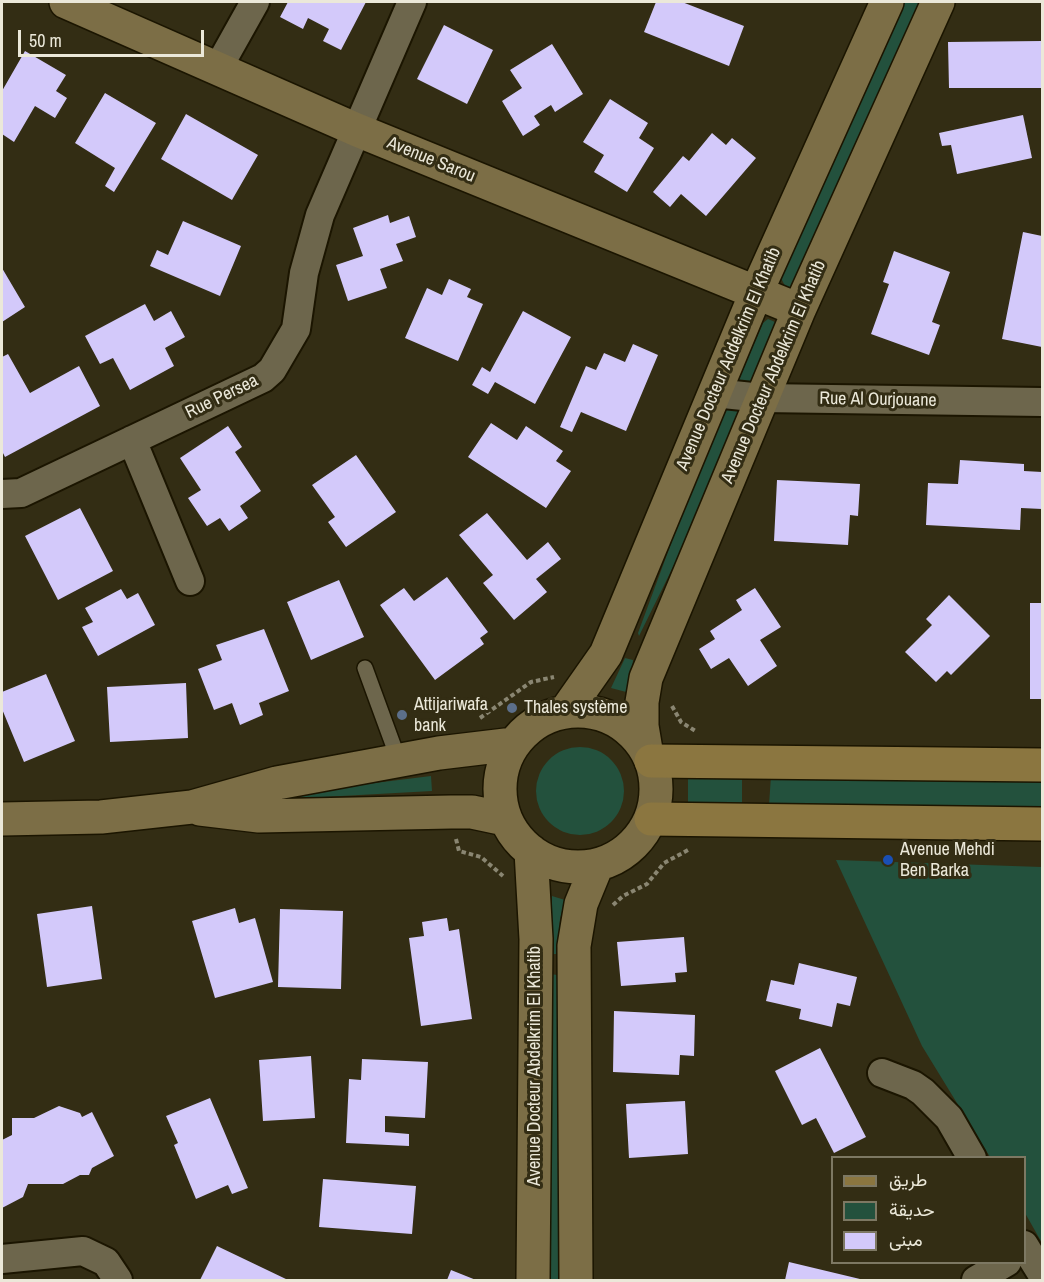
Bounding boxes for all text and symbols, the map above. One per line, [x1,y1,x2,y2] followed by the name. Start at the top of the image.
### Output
[21,18,207,56] scale bar
[29,28,62,53] text: 50 m
[384,133,478,187] street label: Avenue Sarou
[672,244,786,474] street label: Avenue Docteur Addelkrim El Khatib
[717,257,831,487] street label: Avenue Docteur Abdelkrim El Khatib
[182,370,262,424] street label: Rue Persea
[819,388,937,412] street label: Rue Al Ourjouane
[414,694,488,736] place label: Attijariwafa bank
[524,697,627,719] place label: Thales système
[505,701,519,715] marker: Thales système
[395,708,409,722] marker: Attijariwafa bank
[900,839,995,882] place label: Avenue Mehdi Ben Barka
[881,853,895,867] marker: Avenue Mehdi Ben Barka
[524,946,546,1186] street label: Avenue Docteur Abdelkrim El Khatib
[831,1156,1026,1264] legend
[889,1167,927,1192] text: طريق
[889,1197,935,1222] text: حديقة
[889,1227,923,1252] text: مبنى

